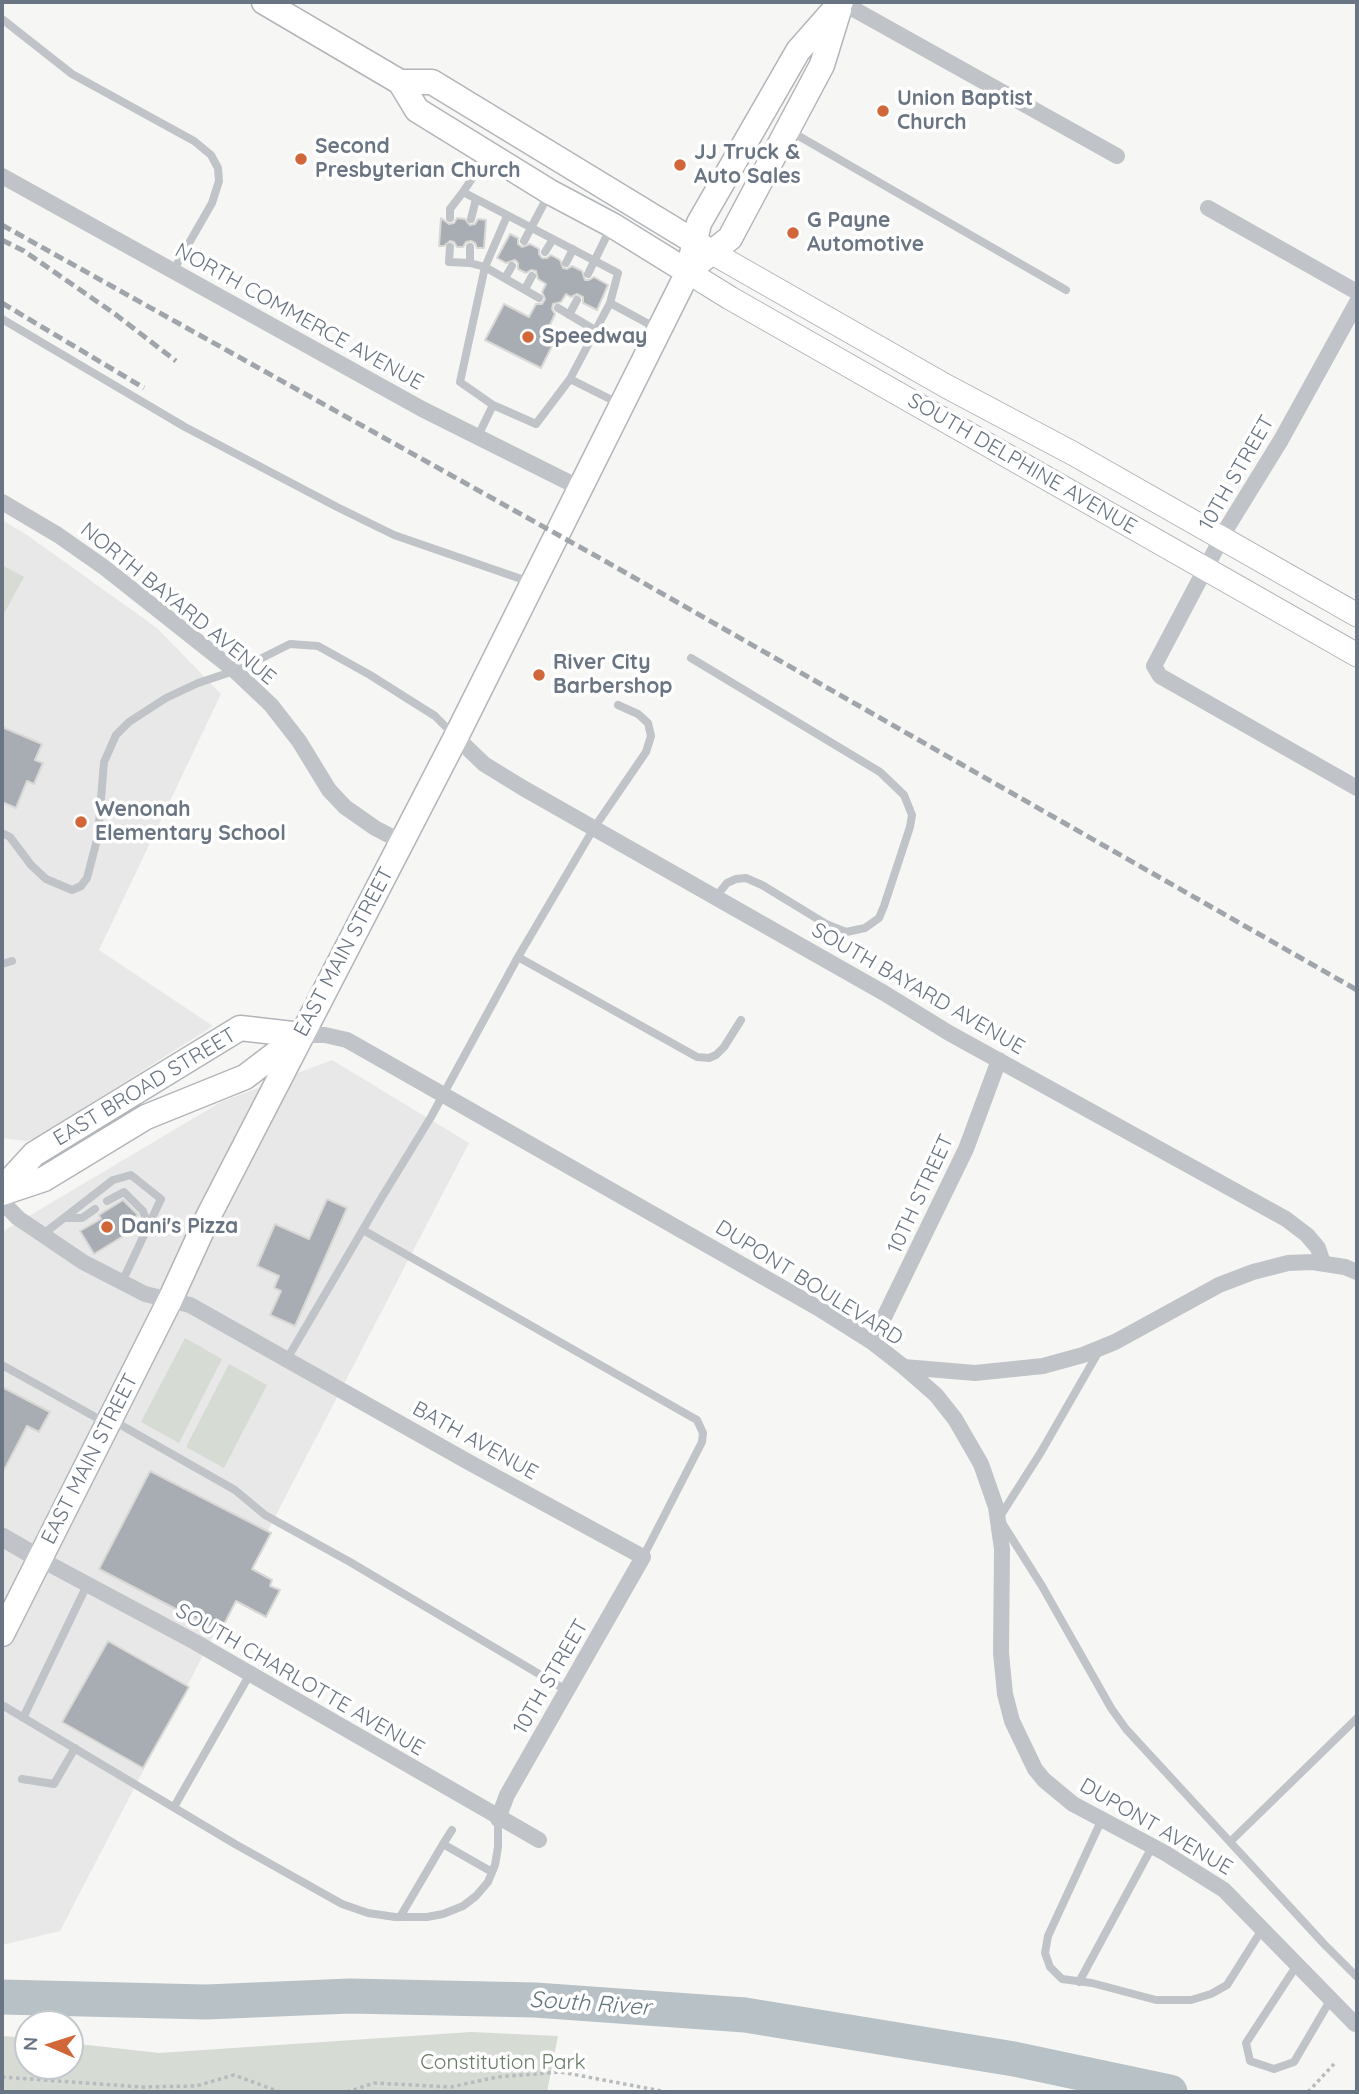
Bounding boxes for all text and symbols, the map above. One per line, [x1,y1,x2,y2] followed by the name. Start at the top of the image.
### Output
[897,86,1033,136] place label: Union Baptist Church
[875,103,891,119] marker: Union Baptist Church
[315,134,521,184] place label: Second Presbyterian Church
[694,140,801,190] place label: JJ Truck & Auto Sales
[293,151,309,167] marker: Second Presbyterian Church
[672,157,688,173] marker: JJ Truck & Auto Sales
[807,208,924,258] place label: G Payne Automotive
[785,225,801,241] marker: G Payne Automotive
[170,238,428,396] street label: NORTH COMMERCE AVENUE
[542,324,647,350] place label: Speedway
[520,329,536,345] marker: Speedway
[903,388,1141,540] street label: SOUTH DELPHINE AVENUE
[1194,411,1280,535] street label: 10TH STREET
[75,517,281,691] street label: NORTH BAYARD AVENUE
[553,650,672,700] place label: River City Barbershop
[531,667,547,683] marker: River City Barbershop
[95,797,286,847] place label: Wenonah Elementary School
[73,814,89,830] marker: Wenonah Elementary School
[289,863,399,1041] street label: EAST MAIN STREET
[807,918,1029,1060] street label: SOUTH BAYARD AVENUE
[49,1022,241,1152] street label: EAST BROAD STREET
[882,1130,960,1258] street label: 10TH STREET
[121,1214,238,1240] place label: Dani's Pizza
[711,1215,907,1351] street label: DUPONT BOULEVARD
[99,1219,115,1235] marker: Dani's Pizza
[36,1370,144,1548] street label: EAST MAIN STREET
[408,1396,542,1486] street label: BATH AVENUE
[171,1598,429,1762] street label: SOUTH CHARLOTTE AVENUE
[508,1615,594,1739] street label: 10TH STREET
[1075,1773,1237,1881] street label: DUPONT AVENUE
[529,1986,651,2022] water label: South River
[14,2010,84,2080] north arrow
[18,2036,42,2052] text: N
[420,2050,586,2076] park label: Constitution Park

